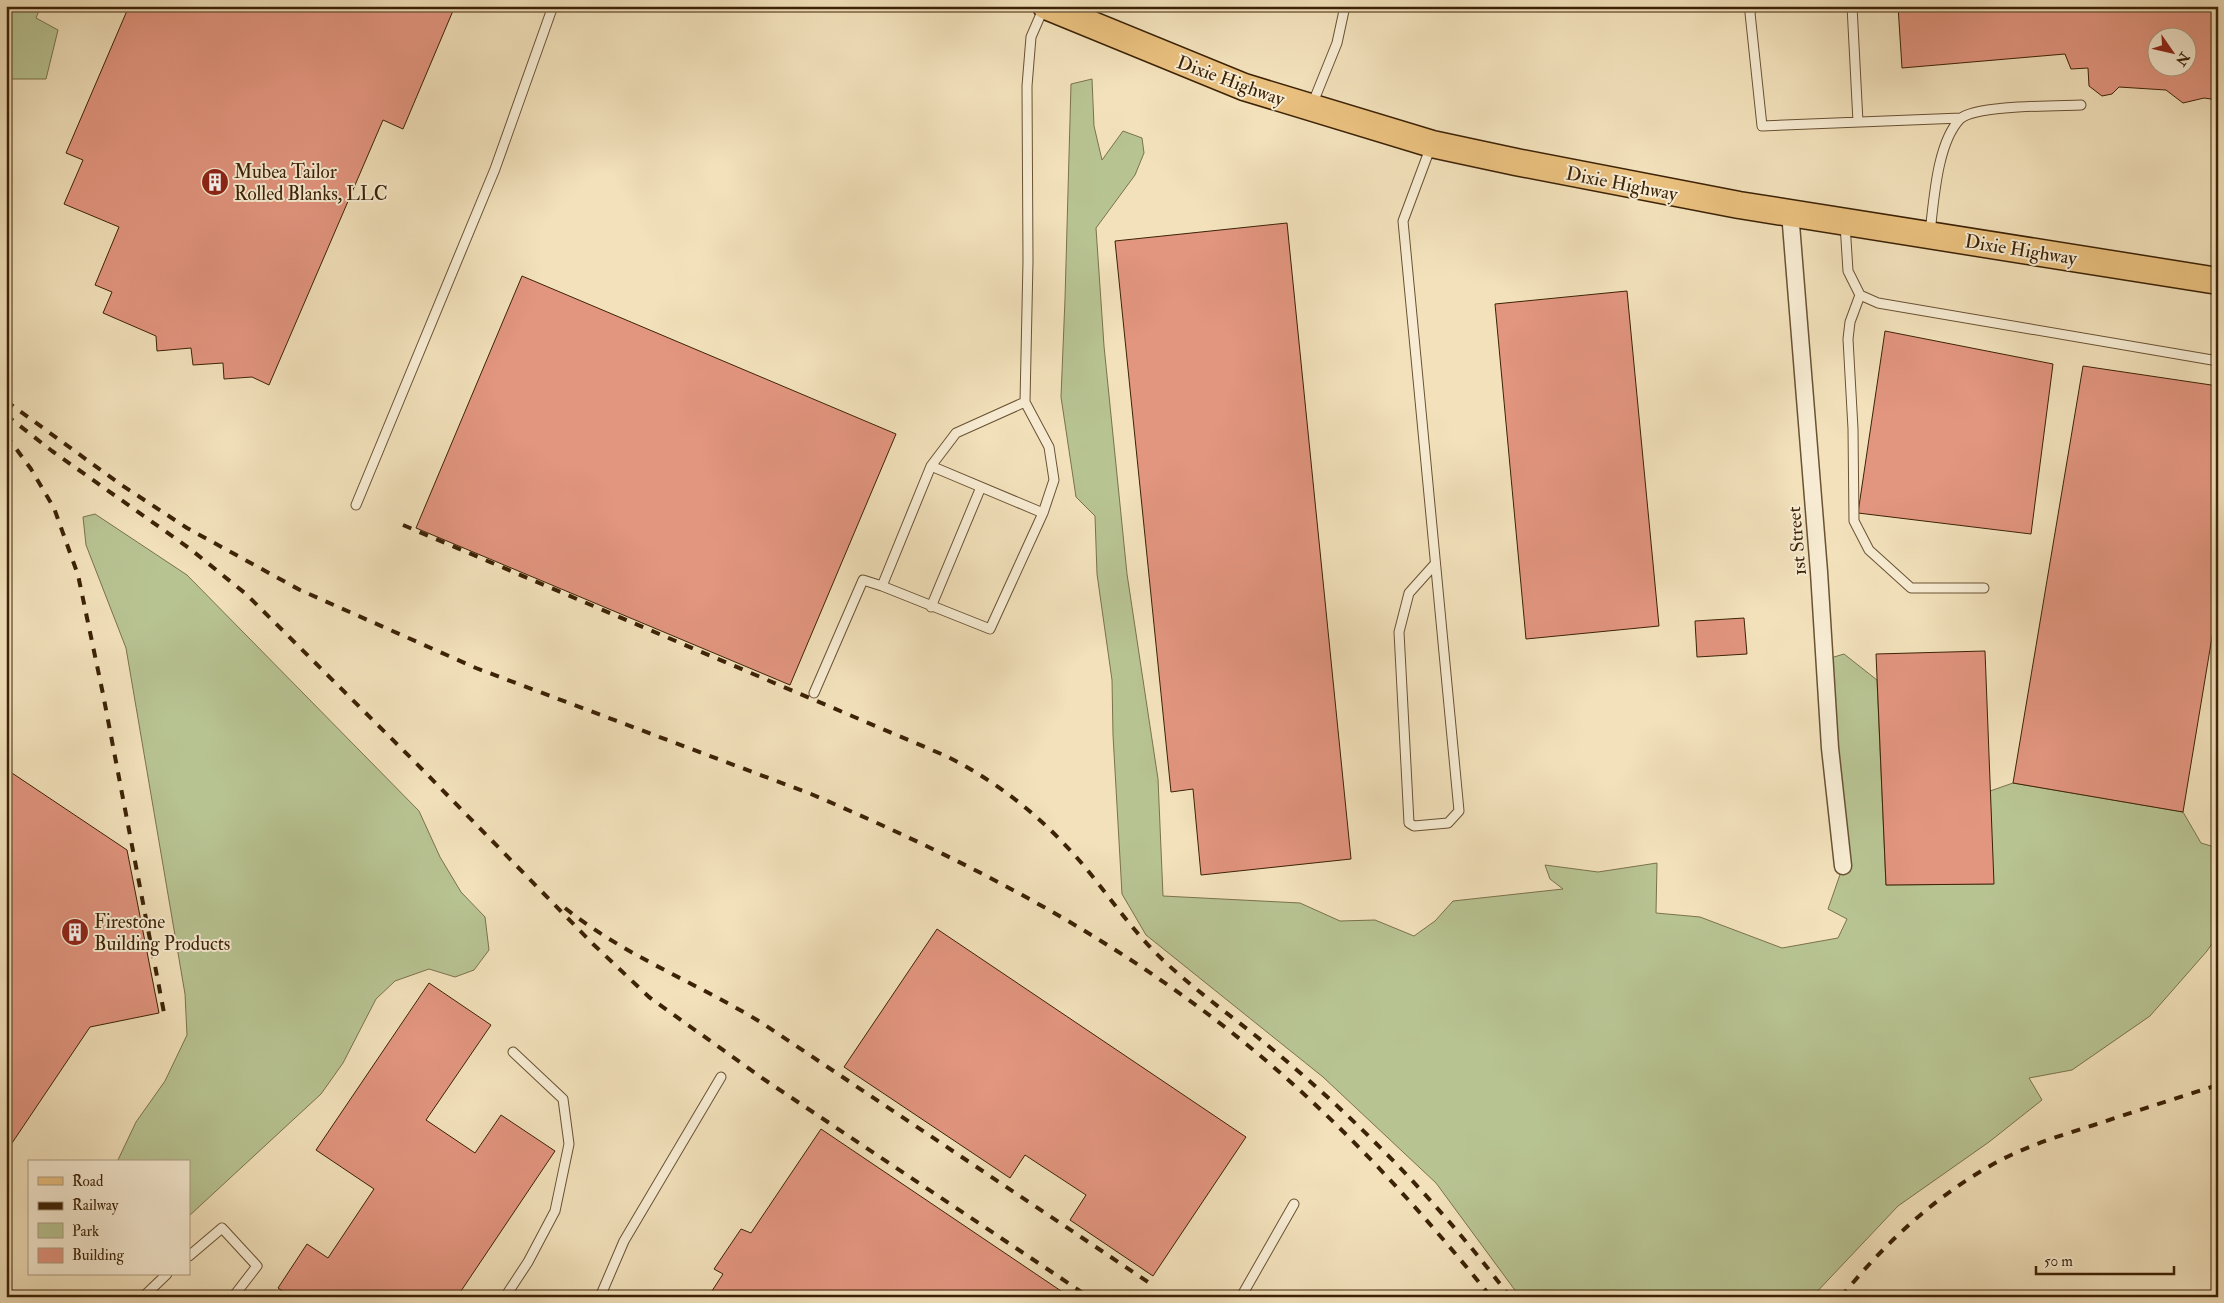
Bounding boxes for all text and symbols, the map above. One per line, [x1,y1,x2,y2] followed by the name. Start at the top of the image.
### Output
[2146,28,2196,78] north arrow
[2172,48,2193,69] text: N
[1173,50,1289,112] street label: Dixie Highway
[234,160,388,206] place label: Mubea Tailor Rolled Blanks, LLC
[1564,161,1680,207] street label: Dixie Highway
[200,167,230,197] building icon: Mubea Tailor Rolled Blanks, LLC
[1963,229,2079,271] street label: Dixie Highway
[1782,505,1812,576] street label: 1st Street
[94,910,230,956] place label: Firestone Building Products
[60,917,90,947] building icon: Firestone Building Products
[28,1160,190,1276] legend
[72,1172,104,1191] text: Road
[72,1196,119,1215] text: Railway
[72,1222,99,1241] text: Park
[2036,1243,2174,1275] scale bar
[72,1246,124,1265] text: Building
[2044,1252,2073,1271] text: 50 m

